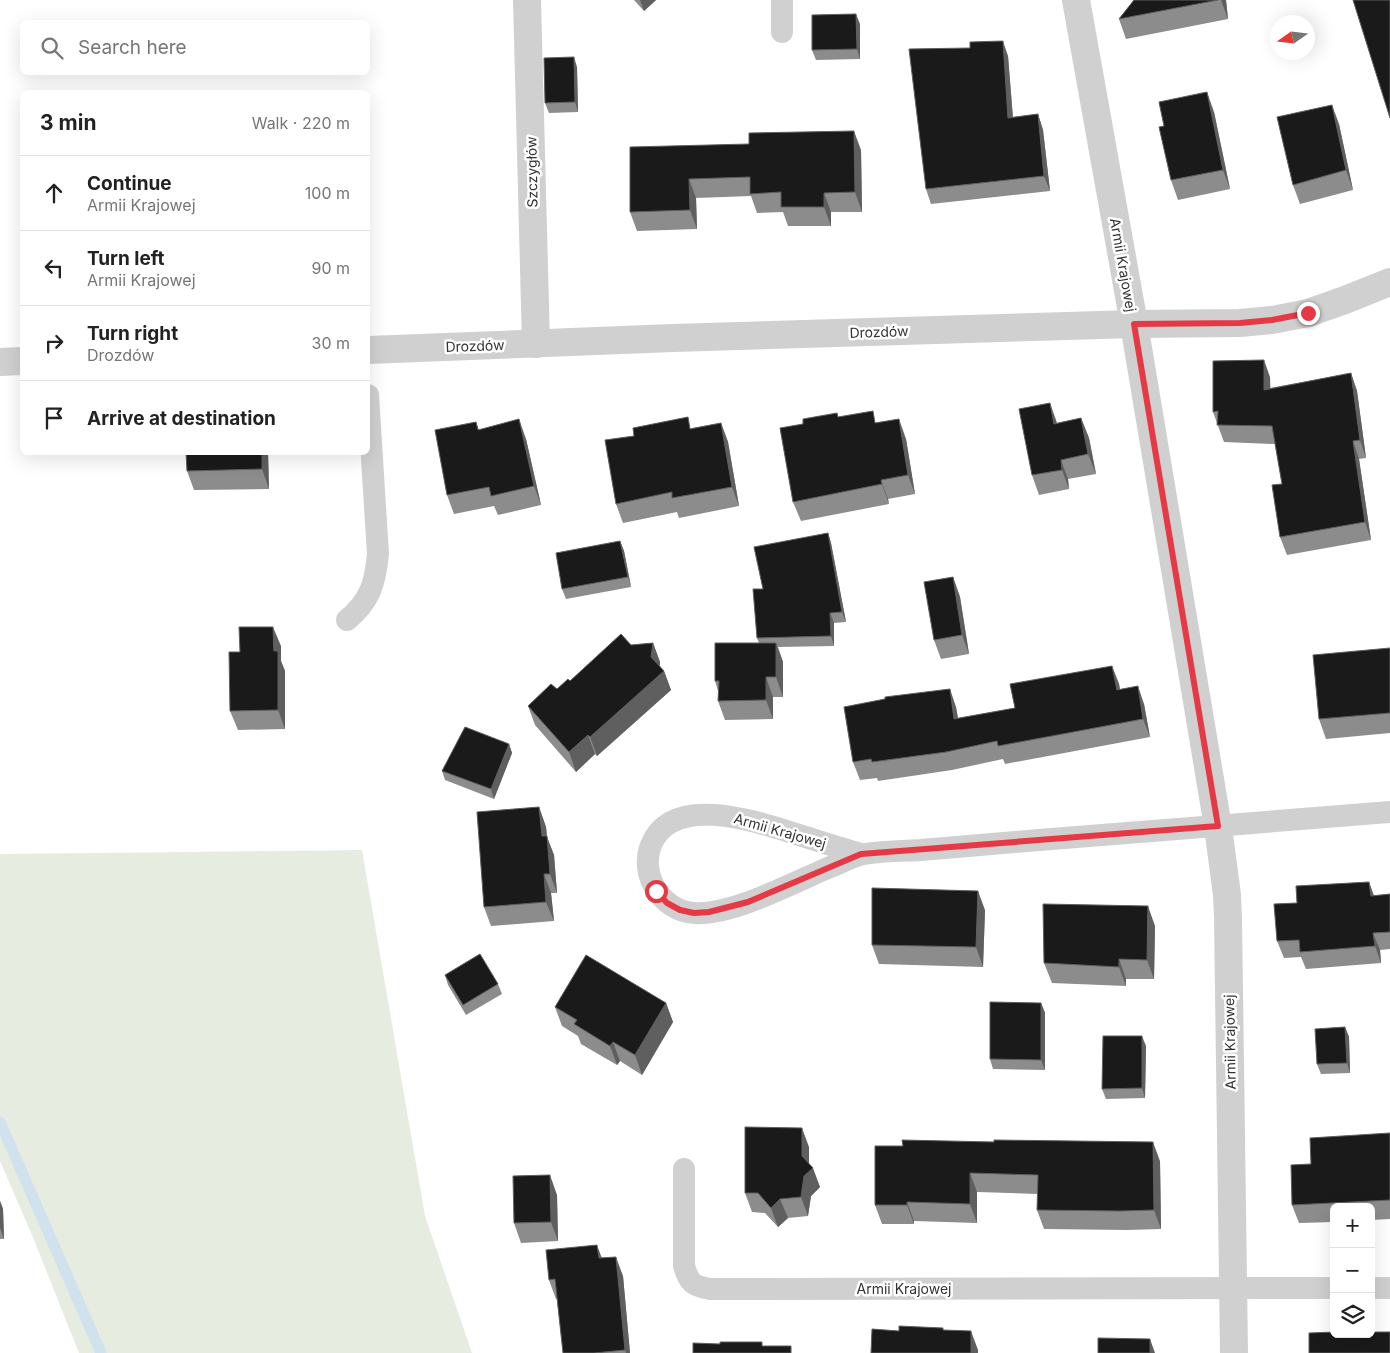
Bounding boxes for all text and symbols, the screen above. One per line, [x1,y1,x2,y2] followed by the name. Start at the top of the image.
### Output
[1270,15,1315,60] north arrow
[20,20,370,75] search box
[38,34,66,62] icon: search
[78,36,187,59] text: Search here
[40,110,96,135] text: 3 min
[252,113,350,133] text: Walk · 220 m
[522,136,541,208] street label: Szczygłów
[87,172,172,195] text: Continue
[40,179,68,207] icon: ahead
[305,183,350,203] text: 100 m
[87,195,196,215] text: Armii Krajowej
[1107,217,1140,313] street label: Armii Krajowej
[87,247,165,270] text: Turn left
[40,254,68,282] icon: left
[311,258,350,278] text: 90 m
[87,270,196,290] text: Armii Krajowej
[1297,302,1320,325] route end
[87,322,178,345] text: Turn right
[849,322,909,341] street label: Drozdów
[40,329,68,357] icon: right
[312,333,350,353] text: 30 m
[445,336,505,355] street label: Drozdów
[87,345,154,365] text: Drozdów
[40,404,68,432] icon: arrive
[87,407,276,430] text: Arrive at destination
[732,809,828,852] street label: Armii Krajowej
[645,880,668,903] route start
[1220,994,1239,1090] street label: Armii Krajowej
[1330,1203,1375,1338] map controls
[1330,1203,1375,1248] button: +
[1330,1248,1375,1293] button: −
[857,1280,951,1297] street label: Armii Krajowej
[1330,1293,1375,1338] button: layers

